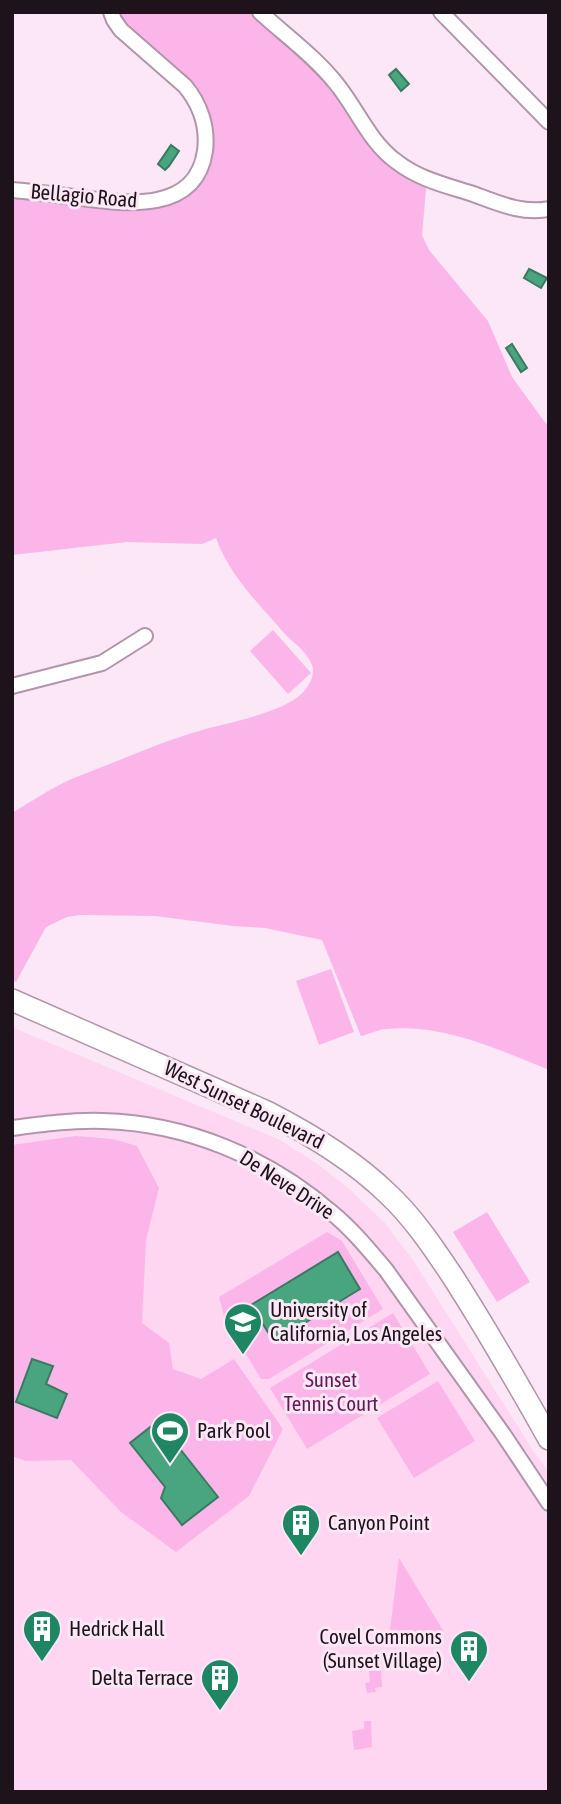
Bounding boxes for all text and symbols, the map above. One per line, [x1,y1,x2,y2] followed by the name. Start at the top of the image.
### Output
[30,178,138,212] street label: Bellagio Road
[161,1055,328,1153] street label: West Sunset Boulevard
[236,1145,339,1223] street label: De Neve Drive
[270,1297,442,1345] place label: University of California, Los Angeles
[222,1301,264,1356] school or university icon: University of California, Los Angeles
[284,1367,378,1415] park label: Sunset Tennis Court
[149,1410,191,1465] sports icon: Park Pool
[197,1418,271,1442] place label: Park Pool
[280,1502,322,1557] building icon: Canyon Point
[328,1510,430,1534] place label: Canyon Point
[21,1608,63,1663] building icon: Hedrick Hall
[69,1616,165,1640] place label: Hedrick Hall
[319,1624,442,1672] place label: Covel Commons (Sunset Village)
[448,1628,490,1683] building icon: Covel Commons (Sunset Village)
[199,1657,241,1712] building icon: Delta Terrace
[91,1665,193,1689] place label: Delta Terrace

